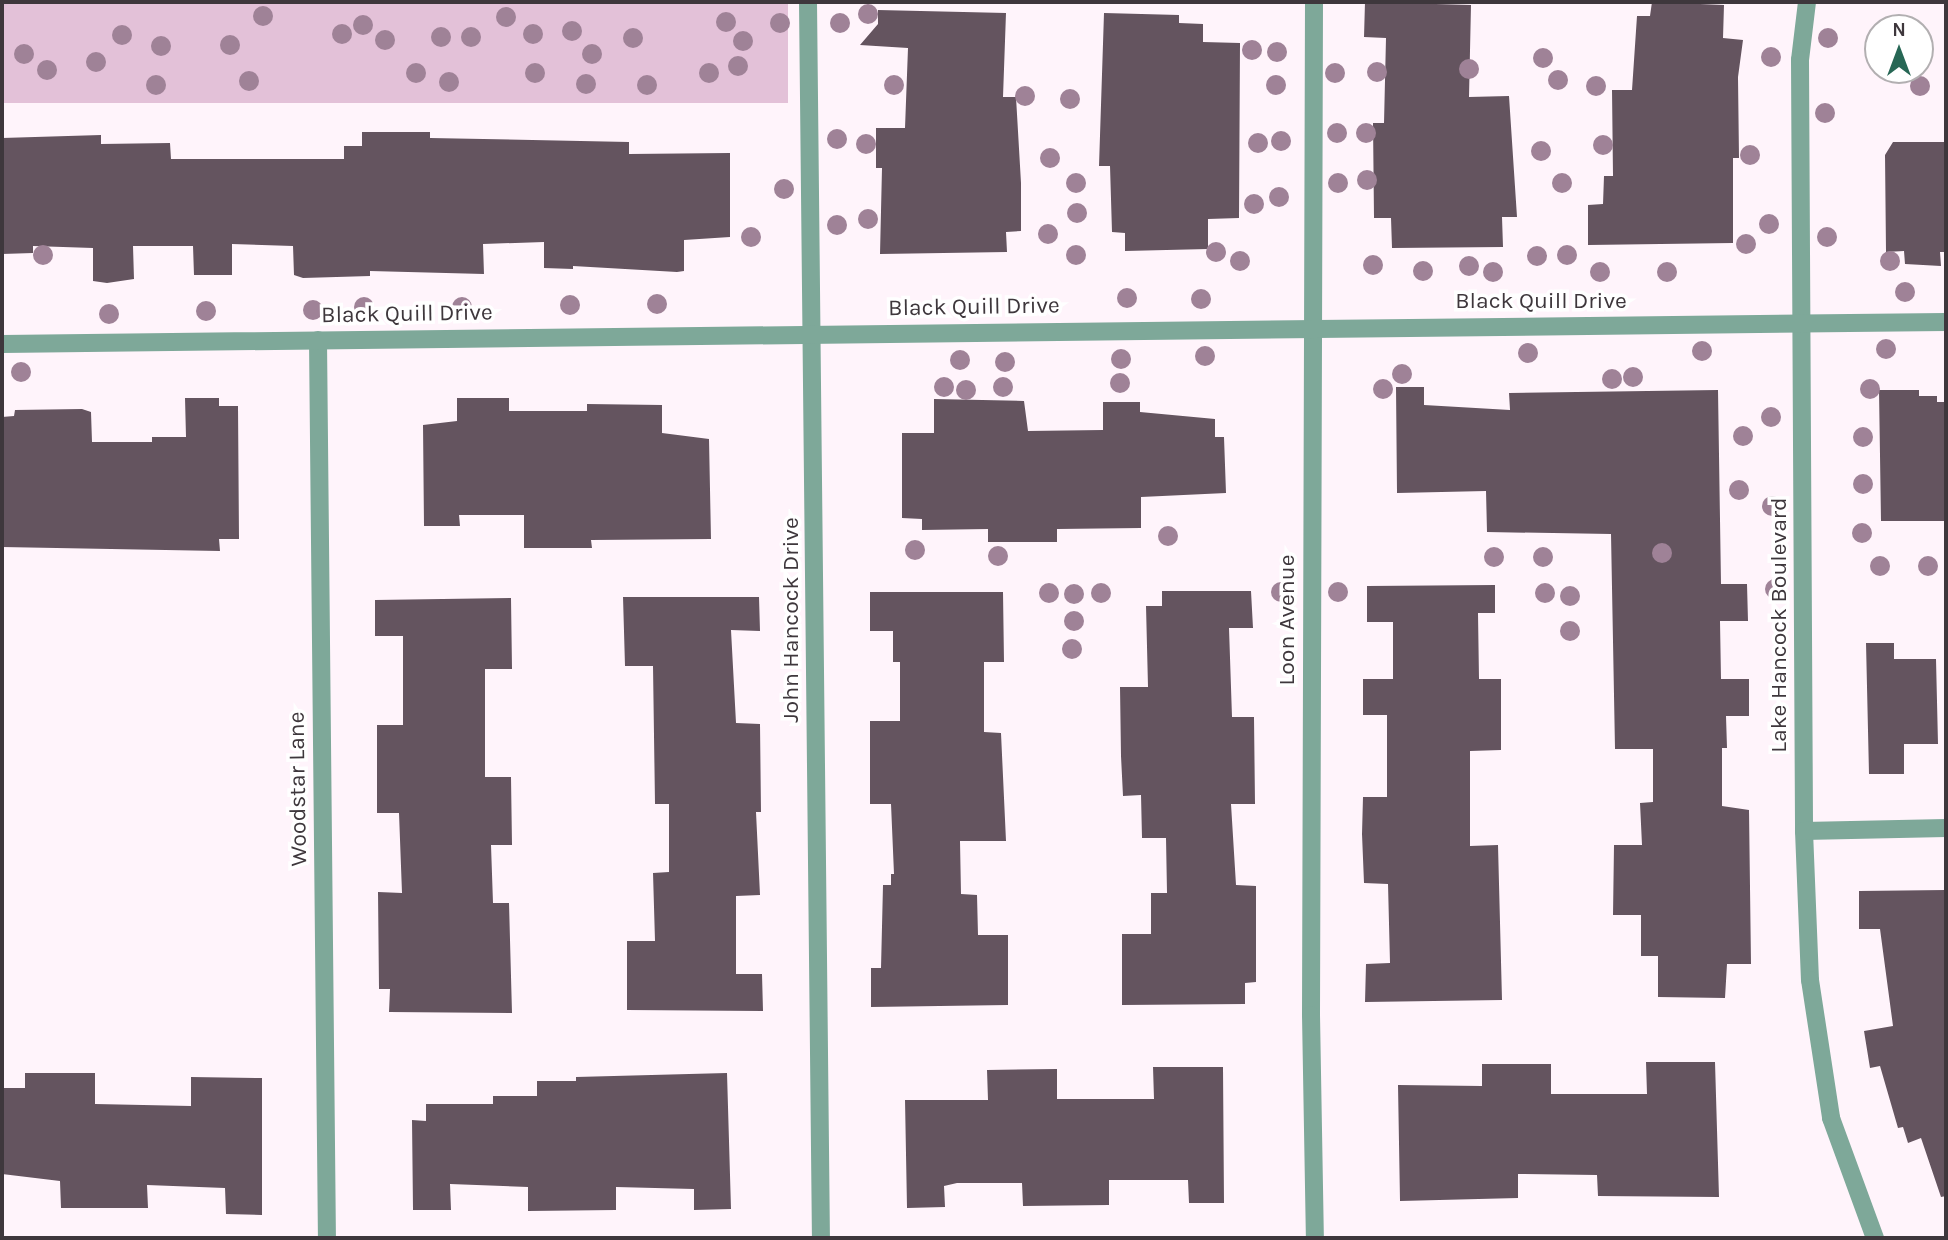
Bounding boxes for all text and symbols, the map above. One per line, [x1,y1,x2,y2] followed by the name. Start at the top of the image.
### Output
[1864,14,1934,84] north arrow
[1892,19,1906,41] text: N
[1455,287,1627,315] street label: Black Quill Drive
[888,292,1060,322] street label: Black Quill Drive
[321,299,493,329] street label: Black Quill Drive
[1765,497,1793,753] street label: Lake Hancock Boulevard
[777,517,805,723] street label: John Hancock Drive
[1273,555,1301,685] street label: Loon Avenue
[283,711,313,867] street label: Woodstar Lane

